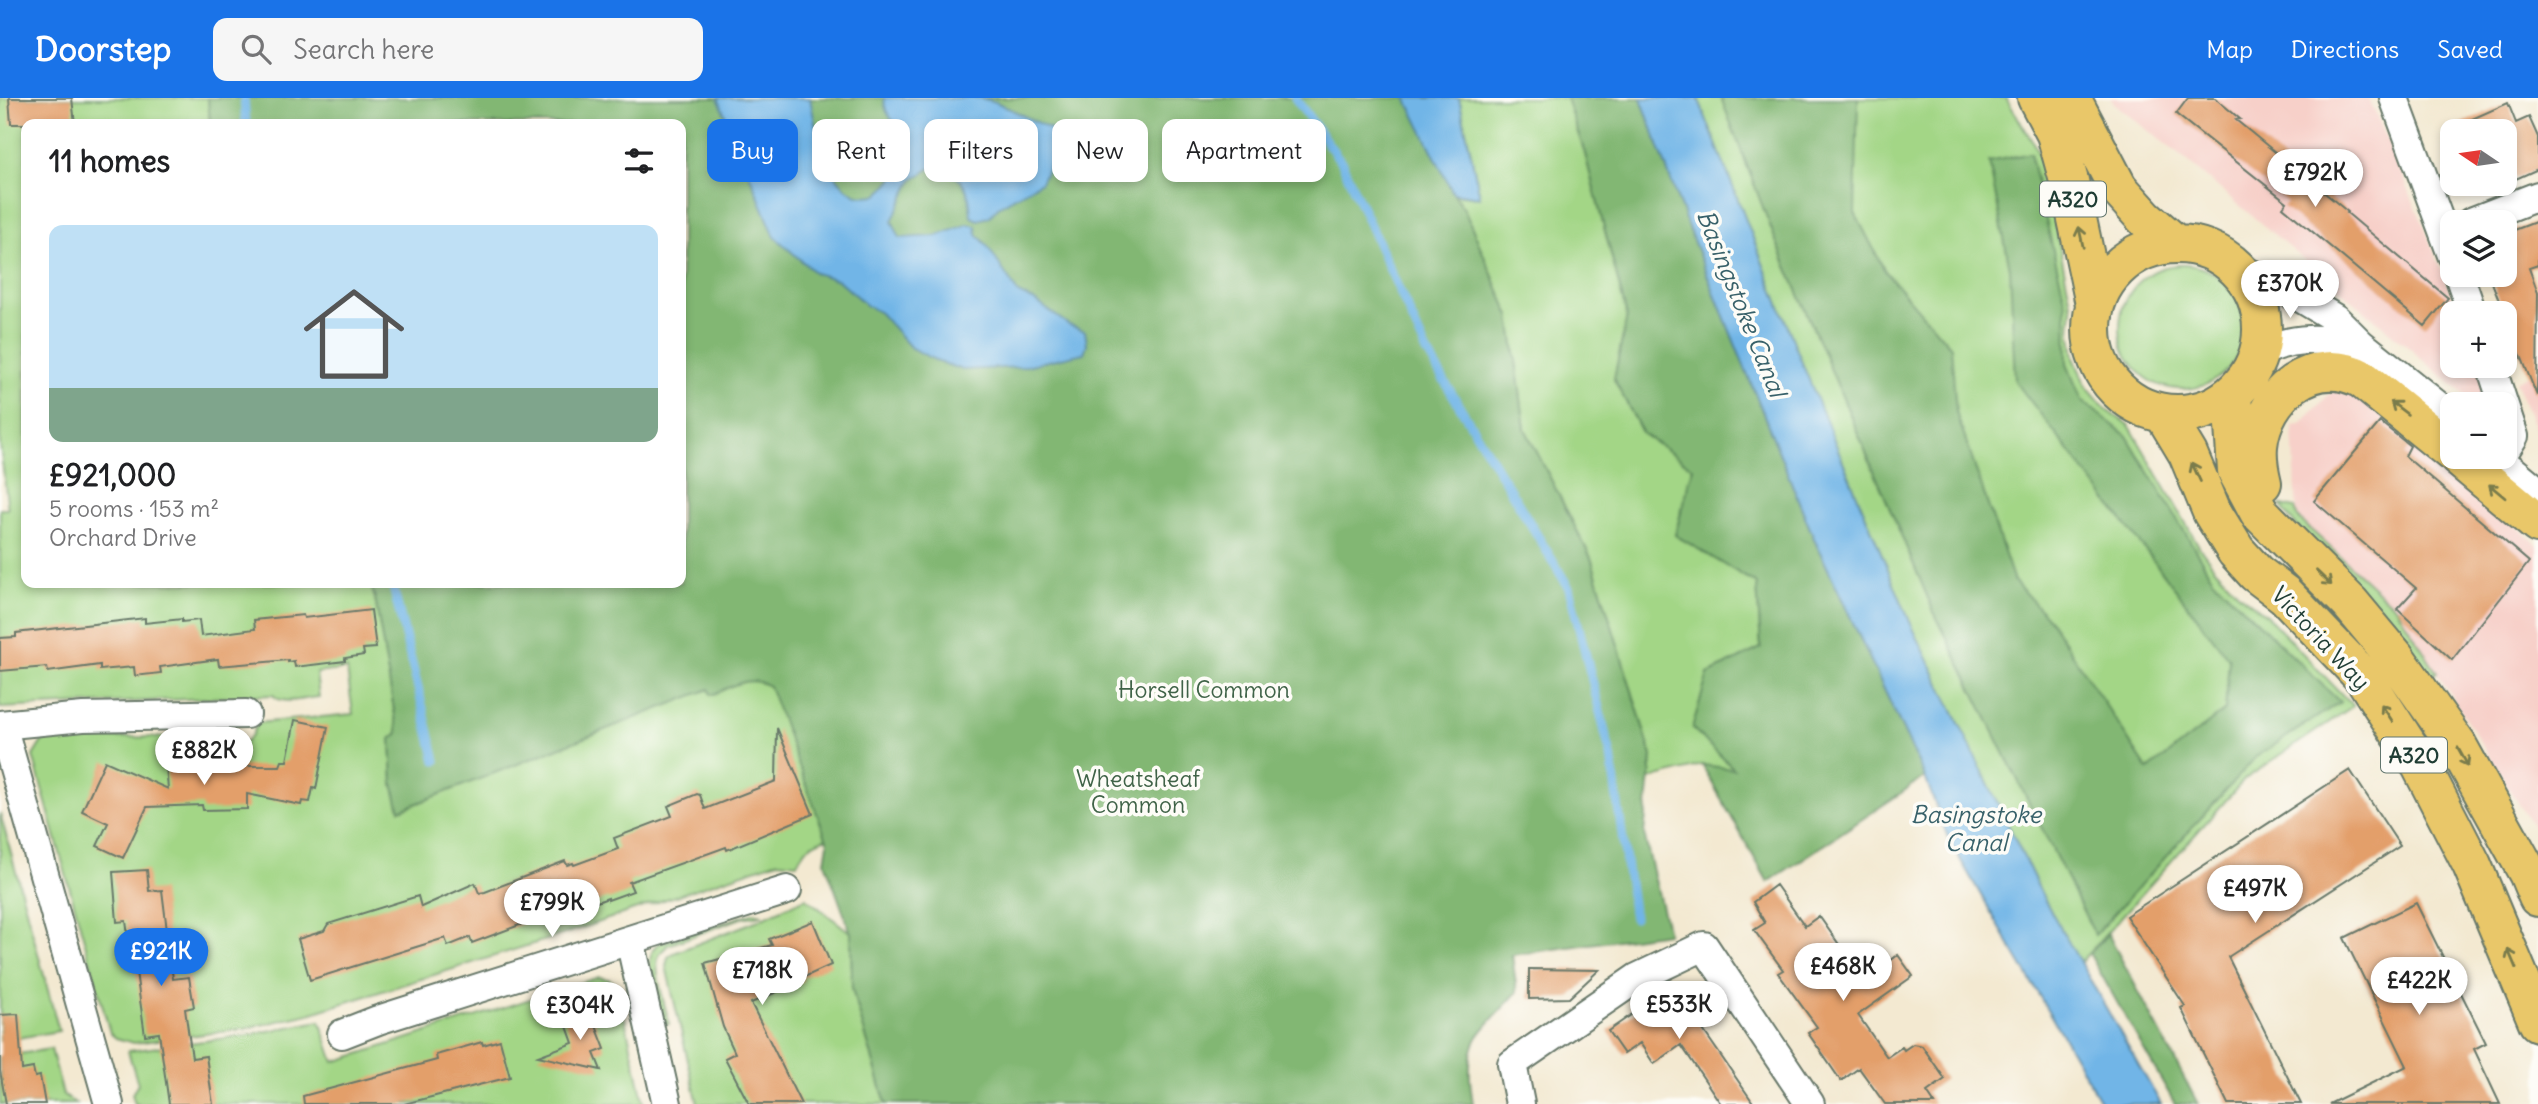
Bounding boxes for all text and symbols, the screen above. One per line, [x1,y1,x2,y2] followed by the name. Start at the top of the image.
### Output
[213,18,703,81] search box
[35,28,171,70] text: Doorstep
[237,30,275,68] icon: search
[293,33,434,66] text: Search here
[2206,34,2253,64] text: Map
[2291,34,2399,64] text: Directions
[2437,34,2503,64] text: Saved
[707,119,798,182] chip: Buy
[812,119,910,182] chip: Rent
[924,119,1038,182] chip: Filters
[1052,119,1148,182] chip: New
[1162,119,1326,182] chip: Apartment
[2440,119,2516,196] north arrow
[2440,119,2517,469] map controls
[49,142,170,180] text: 11 homes
[620,142,658,180] icon: filters
[2266,150,2364,209] pin: £792K
[2283,157,2347,186] text: £792K
[2040,182,2106,217] road number: A320
[1691,205,1794,404] water label: Basingstoke Canal
[2440,210,2517,287] button: layers
[2074,226,2087,249] one-way arrow
[2241,260,2339,320] pin: £370K
[2257,268,2323,297] text: £370K
[291,271,417,397] icon: home
[2440,301,2517,378] button: +
[2440,392,2517,469] button: −
[2391,401,2409,416] one-way arrow
[49,456,176,494] text: £921,000
[2189,462,2203,483] one-way arrow
[2489,483,2507,498] one-way arrow
[49,494,219,523] text: 5 rooms · 153 m²
[49,523,197,552] text: Orchard Drive
[2316,569,2333,586] one-way arrow
[2266,580,2376,696] street label: Victoria Way
[1118,675,1290,704] park label: Horsell Common
[2379,704,2393,724] one-way arrow
[155,728,253,787] pin: £882K
[171,735,237,764] text: £882K
[2381,738,2447,772] road number: A320
[2457,746,2470,767] one-way arrow
[1076,764,1201,819] park label: Wheatsheaf Common
[1911,799,2043,857] water label: Basingstoke Canal
[2206,866,2304,925] pin: £497K
[2223,873,2287,902] text: £497K
[503,880,601,939] pin: £799K
[520,887,584,916] text: £799K
[112,928,210,988] pin: £921K
[130,936,192,965] text: £921K
[1794,944,1892,1003] pin: £468K
[713,948,811,1007] pin: £718K
[2505,949,2518,970] one-way arrow
[1810,951,1876,980] text: £468K
[732,955,792,984] text: £718K
[2370,958,2468,1017] pin: £422K
[2387,965,2451,994] text: £422K
[531,982,629,1042] pin: £304K
[1630,982,1728,1041] pin: £533K
[1646,989,1712,1018] text: £533K
[546,990,614,1019] text: £304K

